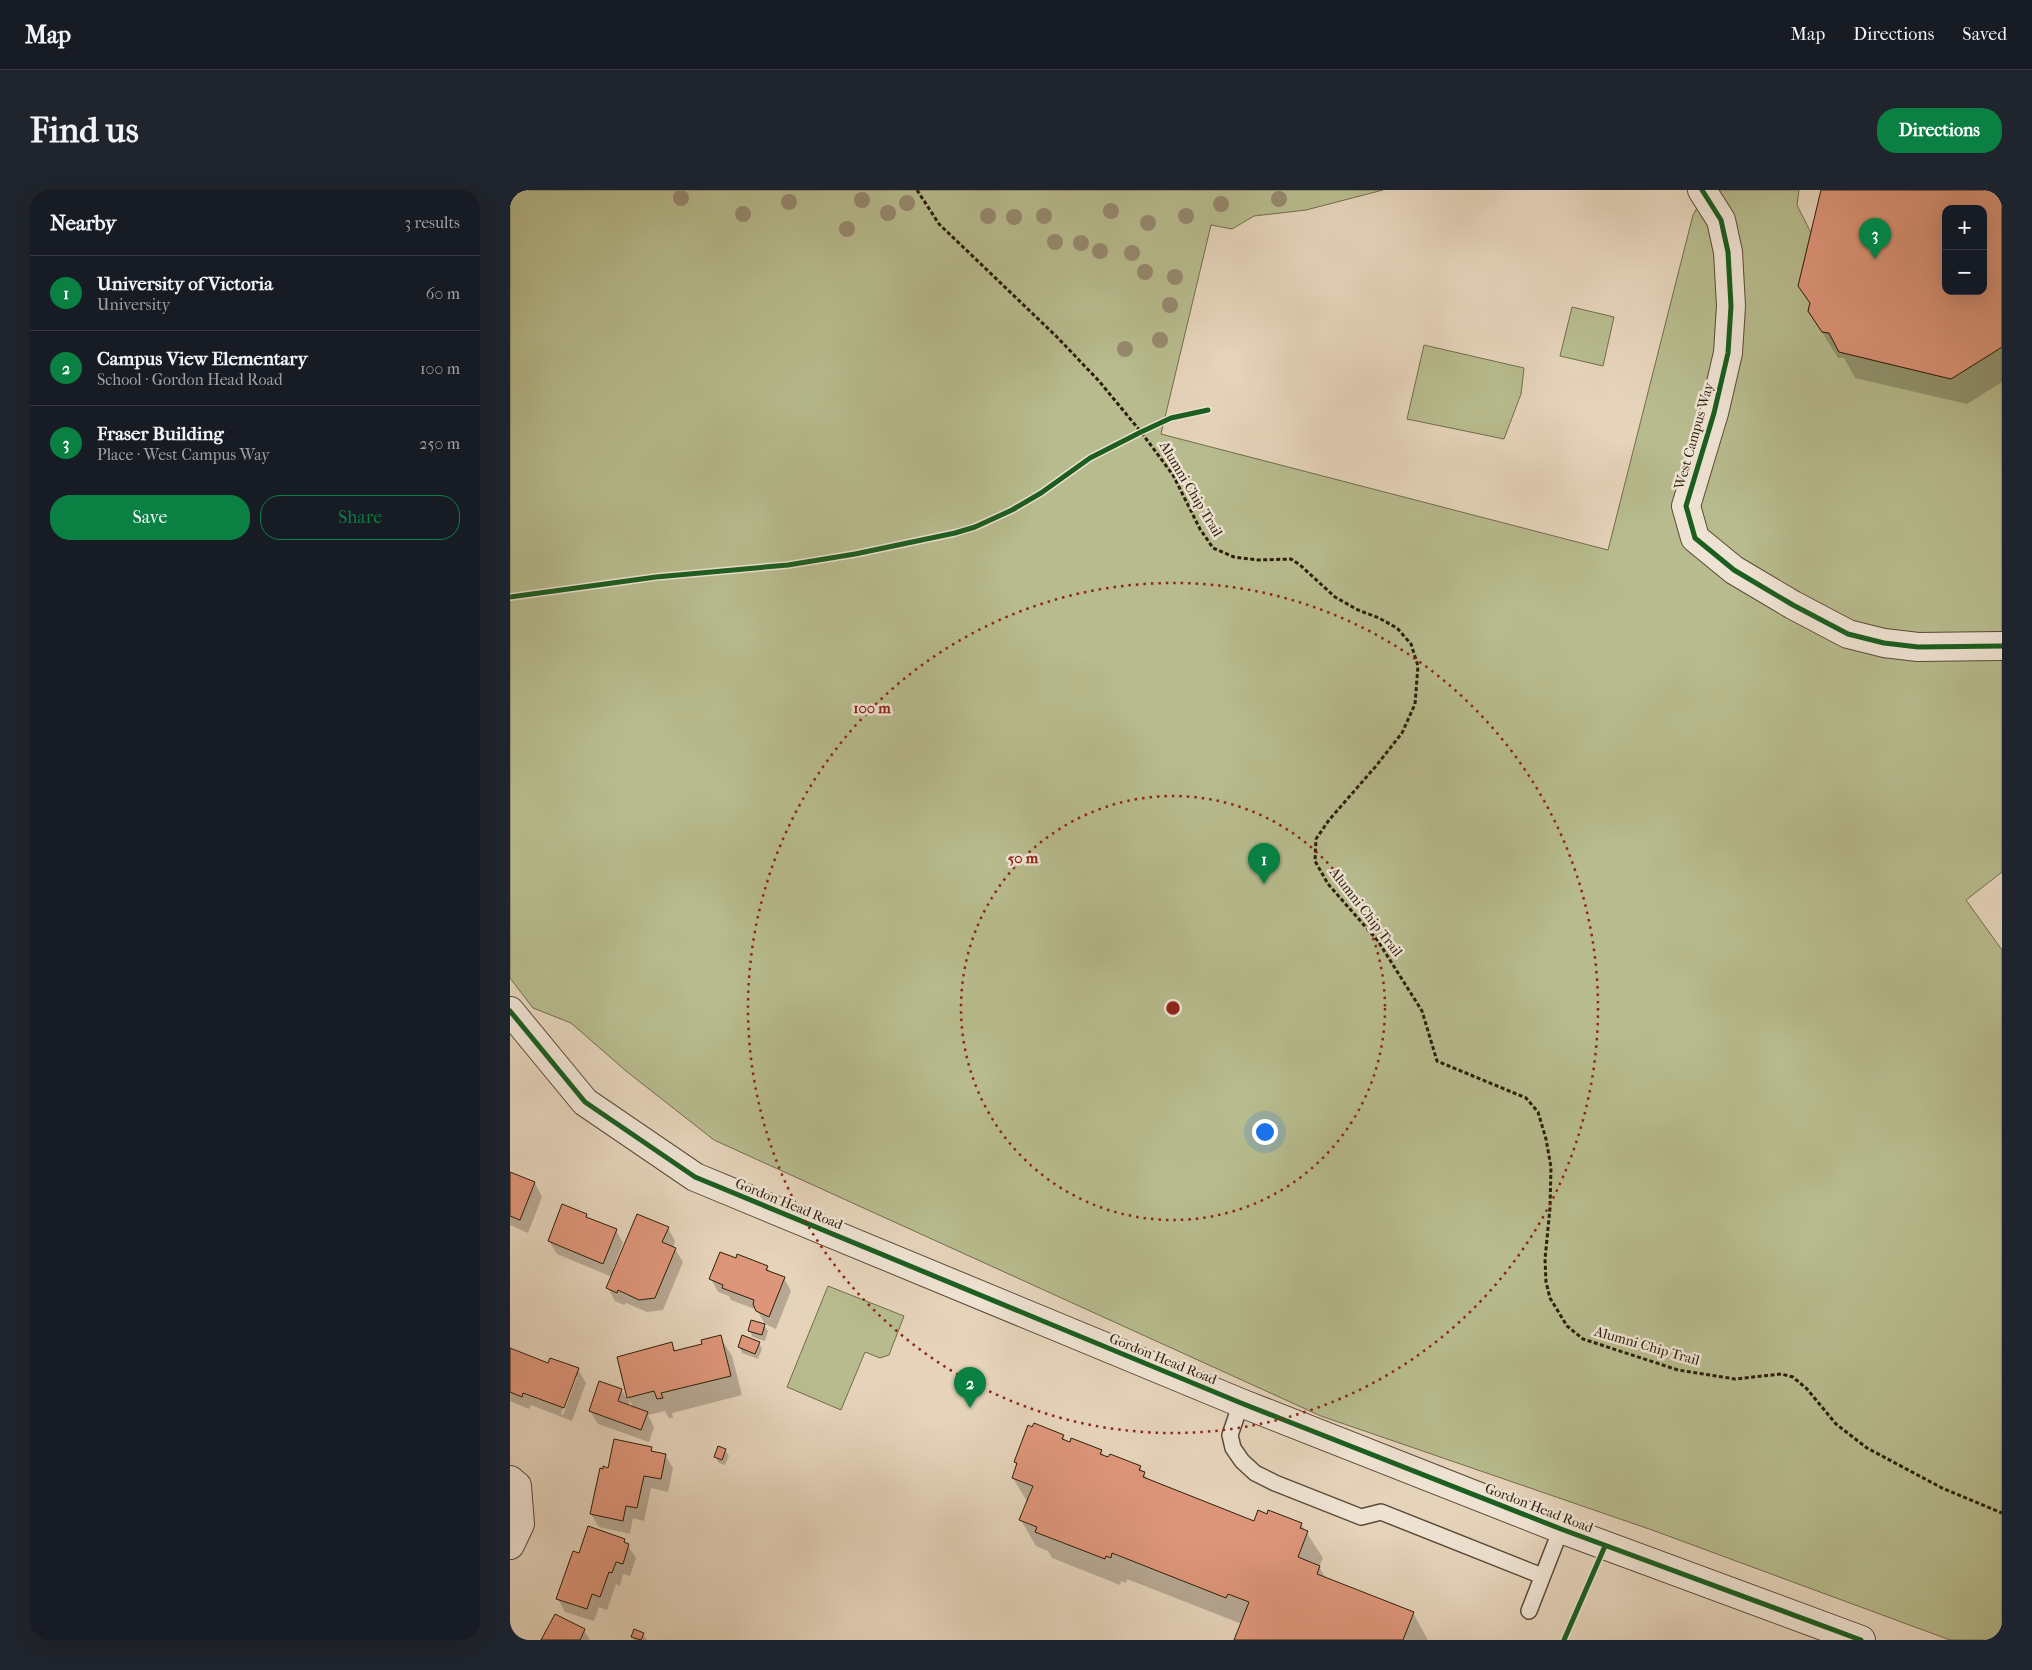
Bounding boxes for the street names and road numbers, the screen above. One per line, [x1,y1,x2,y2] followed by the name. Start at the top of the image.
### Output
[1670,380,1718,492] street label: West Campus Way
[1155,437,1226,540] street label: Alumni Chip Trail
[1325,863,1406,960] street label: Alumni Chip Trail
[733,1175,846,1233] street label: Gordon Head Road
[1591,1323,1702,1369] street label: Alumni Chip Trail
[1107,1330,1220,1388] street label: Gordon Head Road
[1482,1480,1596,1537] street label: Gordon Head Road

